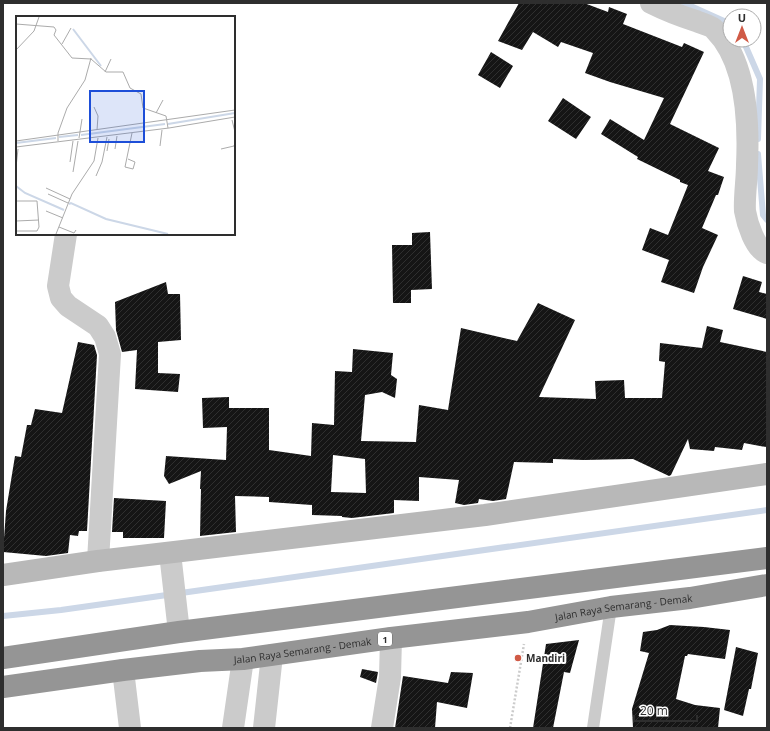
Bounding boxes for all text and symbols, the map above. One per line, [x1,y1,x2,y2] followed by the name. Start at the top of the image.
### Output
[722,8,762,48] north arrow
[738,10,746,25] text: U
[16,16,235,235] inset map
[553,591,694,624] street label: Jalan Raya Semarang - Demak
[378,632,392,646] road number: 1
[233,634,373,666] street label: Jalan Raya Semarang - Demak
[526,651,565,665] place label: Mandiri
[513,653,523,663] marker: Mandiri
[634,697,697,723] scale bar
[640,702,668,719] text: 20 m

